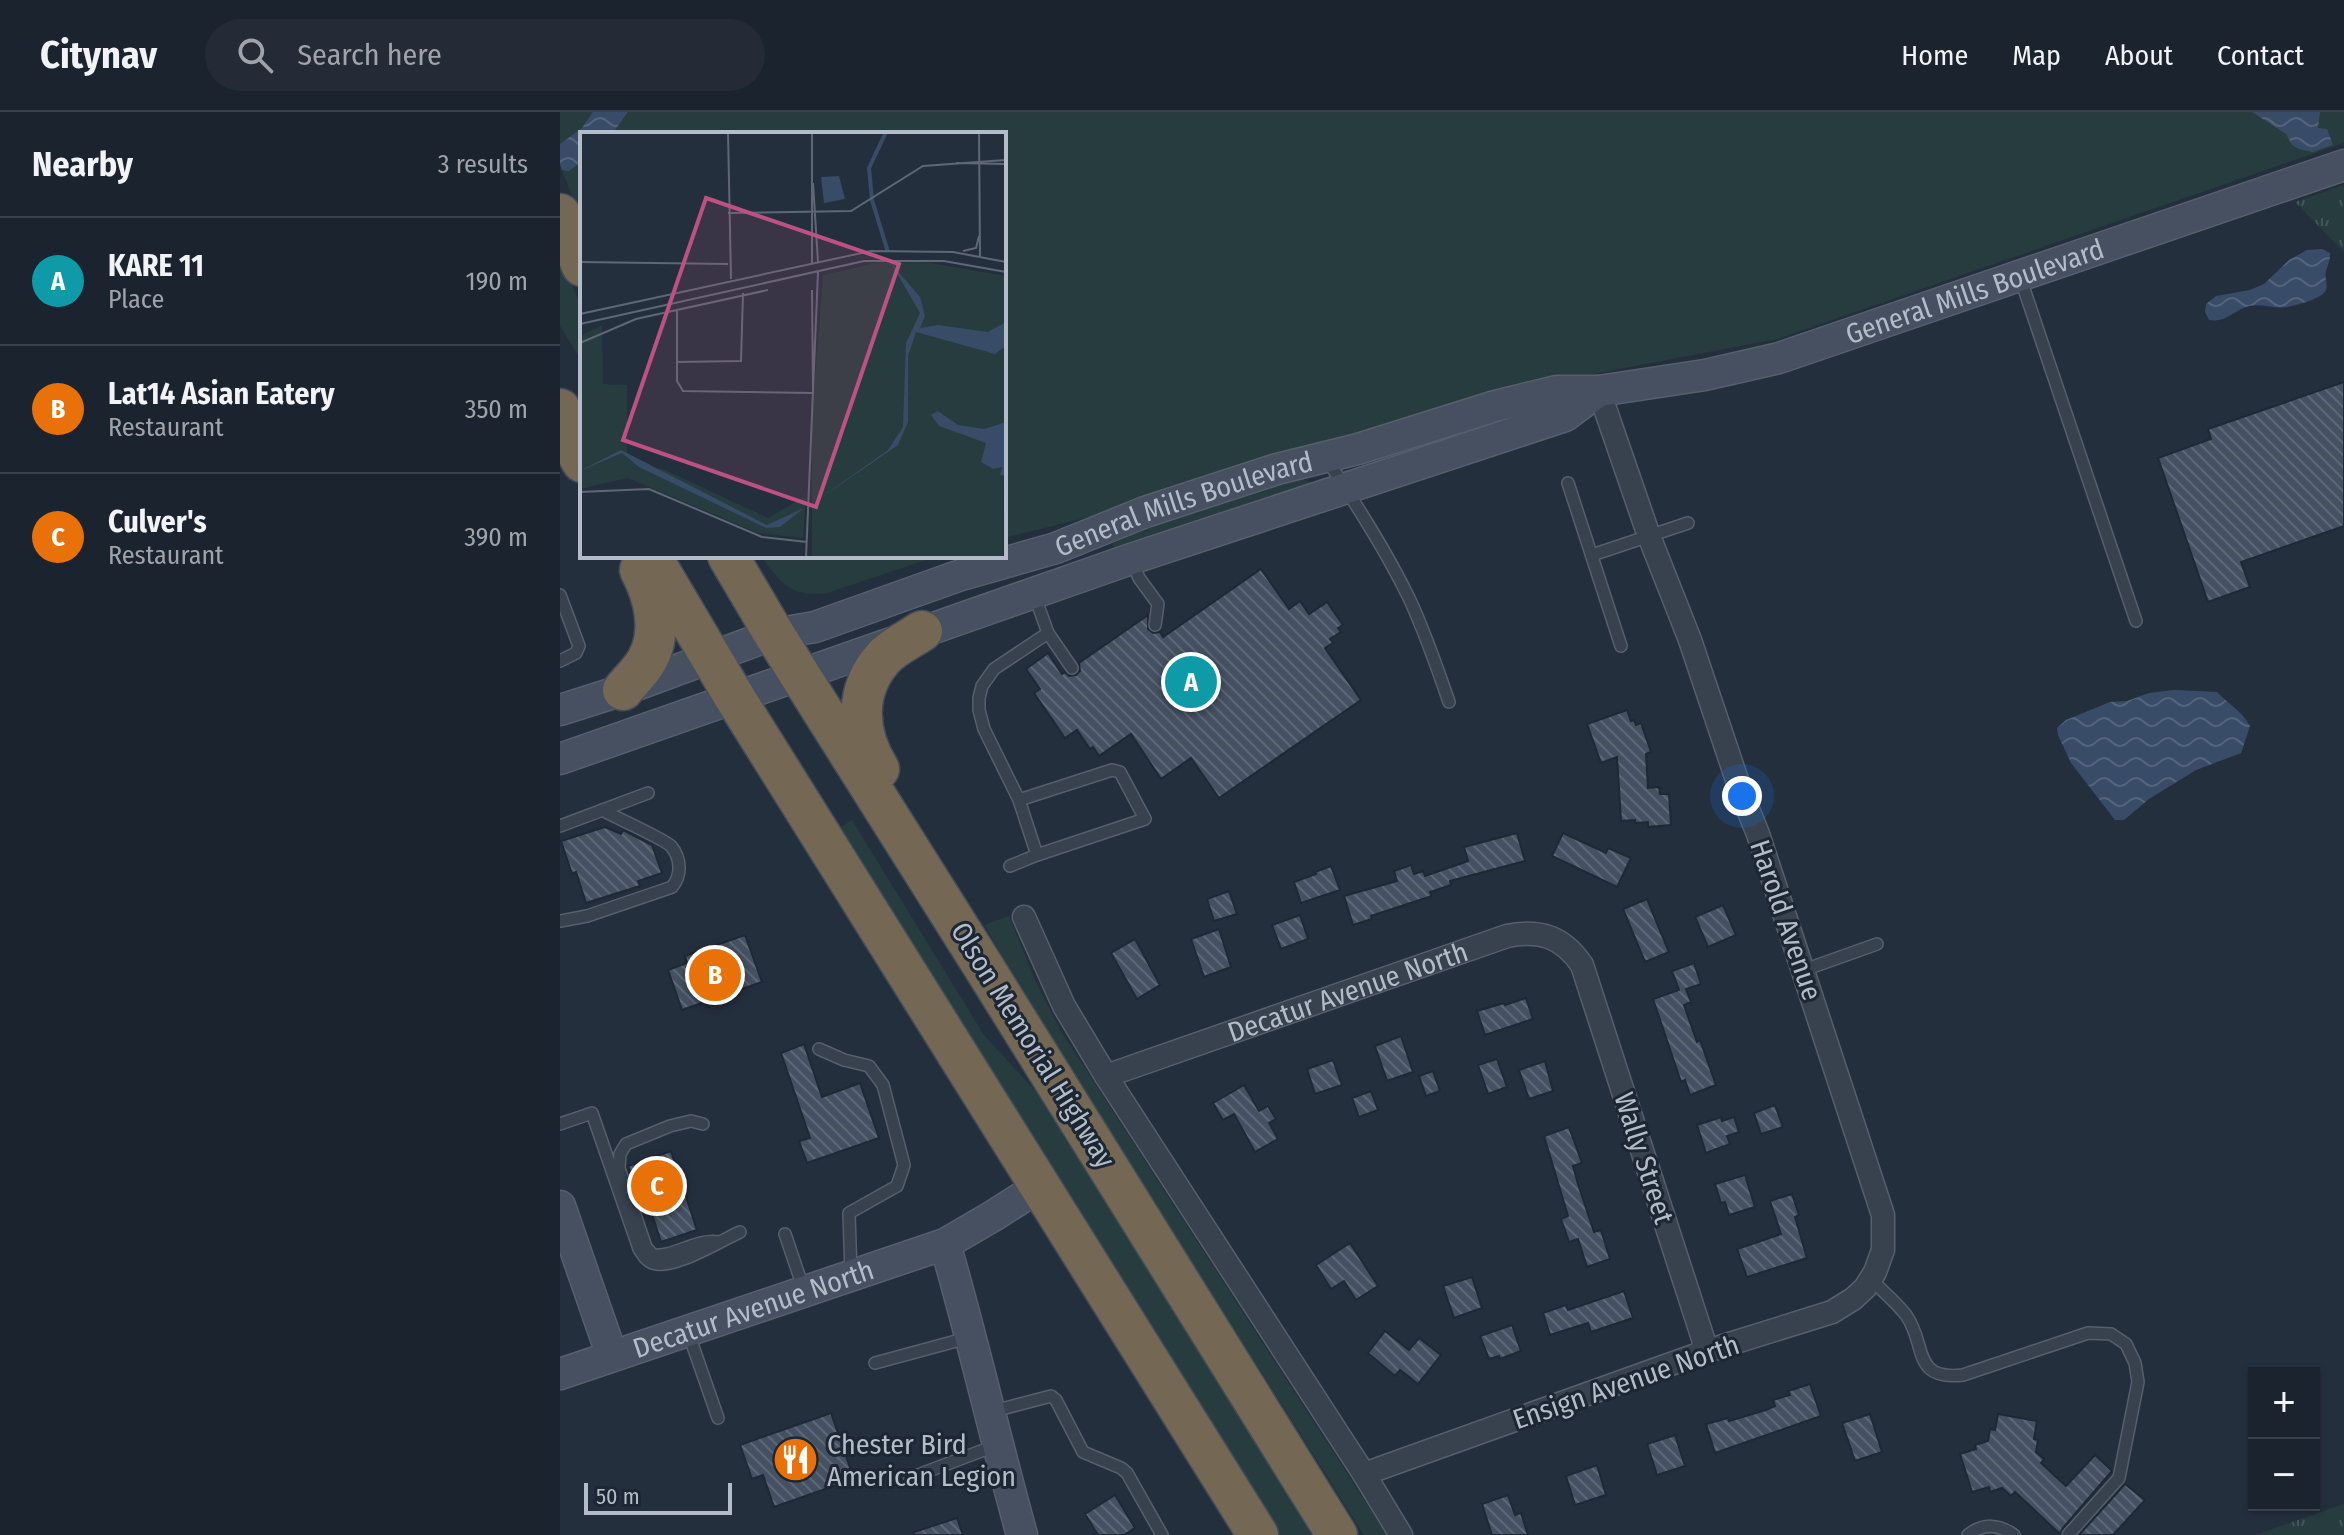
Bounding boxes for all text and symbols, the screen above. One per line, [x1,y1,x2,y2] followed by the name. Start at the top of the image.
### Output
[205,19,765,91] search box
[40,32,157,78] text: Citynav
[233,33,277,77] icon: search
[297,37,442,73] text: Search here
[1901,39,1968,72] text: Home
[2012,39,2061,72] text: Map
[2105,39,2173,72] text: About
[2217,39,2304,72] text: Contact
[580,132,1006,558] inset map
[32,144,133,185] text: Nearby
[438,149,528,180] text: 3 results
[1841,232,2108,351] street label: General Mills Boulevard
[108,248,204,284] text: KARE 11
[51,266,65,297] text: A
[466,266,528,297] text: 190 m
[108,284,164,315] text: Place
[108,376,335,412] text: Lat14 Asian Eatery
[51,394,65,425] text: B
[465,394,528,425] text: 350 m
[108,412,224,443] text: Restaurant
[1050,444,1316,563] street label: General Mills Boulevard
[108,504,207,540] text: Culver's
[51,522,65,553] text: C
[464,522,528,553] text: 390 m
[108,540,224,571] text: Restaurant
[1165,652,1217,712] pin: A
[1722,776,1762,816] your location
[1743,835,1829,1005] street label: Harold Avenue
[944,916,1122,1174] street label: Olson Memorial Highway
[1223,935,1472,1049] street label: Decatur Avenue North
[689,945,741,1005] pin: B
[1607,1088,1681,1229] street label: Wally Street
[631,1156,683,1216] pin: C
[629,1253,878,1365] street label: Decatur Avenue North
[1508,1328,1744,1436] street label: Ensign Avenue North
[2248,1367,2320,1511] map controls
[2248,1367,2320,1439] button: +
[827,1428,1016,1493] place label: Chester Bird American Legion
[772,1436,820,1484] restaurant icon: Chester Bird American Legion
[2248,1439,2320,1511] button: −
[584,1479,732,1515] scale bar
[596,1483,640,1510] text: 50 m

